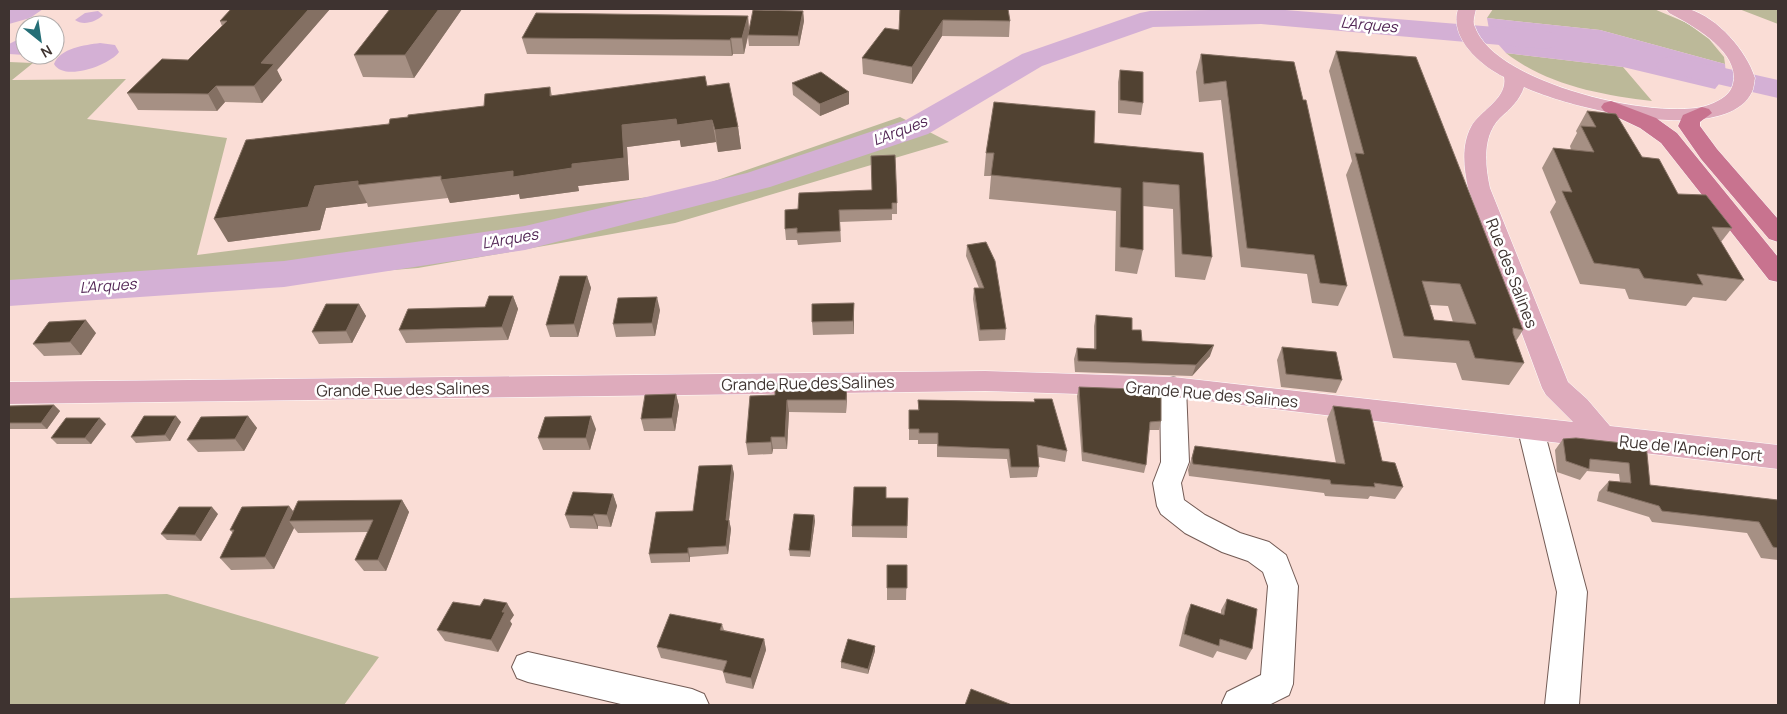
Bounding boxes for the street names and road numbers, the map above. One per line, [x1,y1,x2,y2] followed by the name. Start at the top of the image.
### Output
[1481,215,1543,331] street label: Rue des Salines
[721,370,895,396] street label: Grande Rue des Salines
[1125,375,1299,413] street label: Grande Rue des Salines
[316,376,490,402] street label: Grande Rue des Salines
[1618,430,1764,466] street label: Rue de l'Ancien Port

